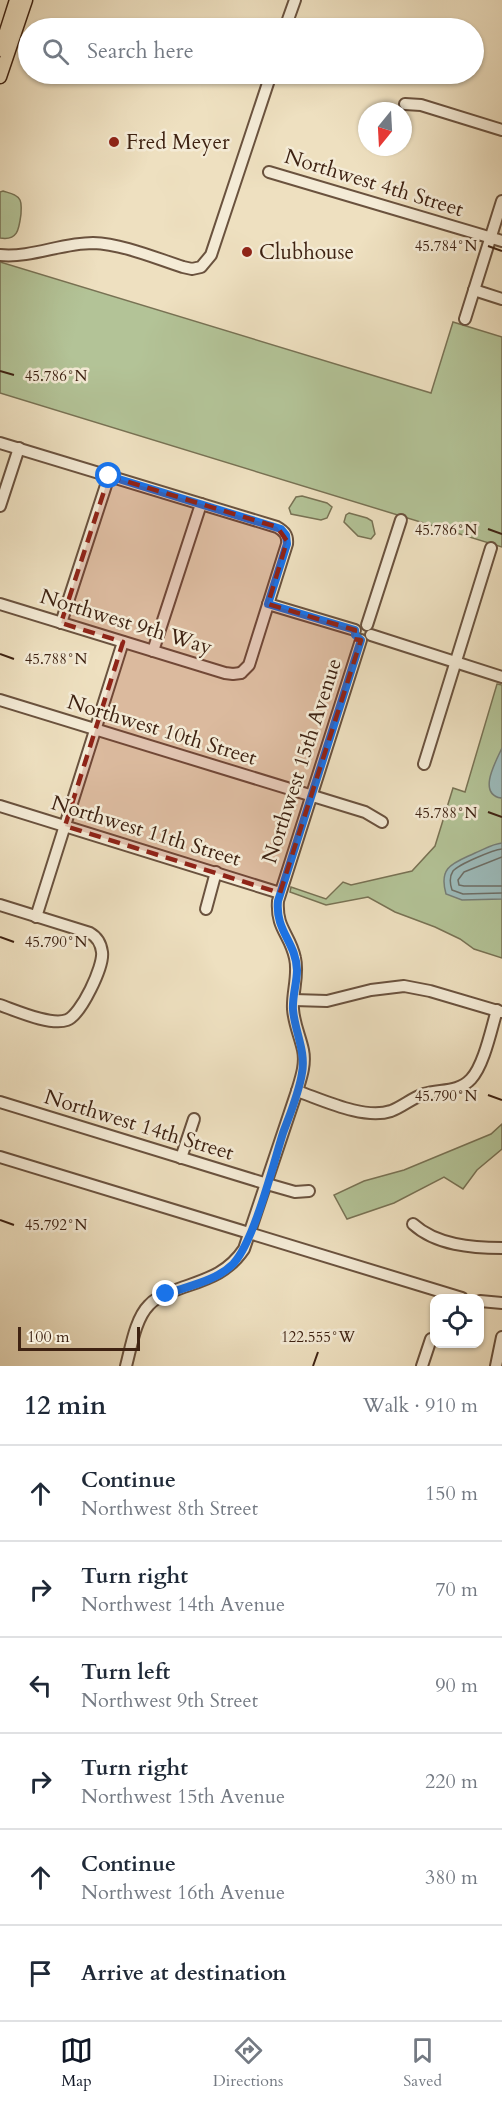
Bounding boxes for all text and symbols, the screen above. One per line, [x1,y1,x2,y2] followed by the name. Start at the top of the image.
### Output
[18,18,484,84] search box
[39,35,72,68] icon: search
[87,36,194,66] text: Search here
[358,102,412,156] north arrow
[126,128,230,157] place label: Fred Meyer
[107,135,121,149] marker: Fred Meyer
[281,142,467,224] street label: Northwest 4th Street
[415,236,478,256] text: 45.784°N
[259,238,354,267] place label: Clubhouse
[240,245,254,259] marker: Clubhouse
[25,366,88,386] text: 45.786°N
[95,462,121,488] route start
[415,520,478,540] text: 45.786°N
[36,582,216,662] street label: Northwest 9th Way
[25,649,88,669] text: 45.788°N
[255,655,349,867] street label: Northwest 15th Avenue
[64,687,261,773] street label: Northwest 10th Street
[48,788,245,874] street label: Northwest 11th Street
[415,803,478,823] text: 45.788°N
[25,932,88,952] text: 45.790°N
[41,1082,238,1168] street label: Northwest 14th Street
[415,1086,478,1106] text: 45.790°N
[25,1215,88,1235] text: 45.792°N
[152,1280,178,1306] route end
[430,1294,484,1348] map controls
[430,1294,484,1348] button: locate
[18,1324,140,1352] scale bar
[27,1326,69,1348] text: 100 m
[281,1327,356,1347] text: 122.555°W
[24,1388,107,1423] text: 12 min
[363,1392,478,1419] text: Walk · 910 m
[81,1465,176,1495] text: Continue
[24,1477,57,1510] icon: ahead
[425,1480,478,1507] text: 150 m
[81,1495,258,1522] text: Northwest 8th Street
[81,1561,188,1591] text: Turn right
[24,1573,57,1606] icon: right
[435,1576,478,1603] text: 70 m
[81,1591,285,1618] text: Northwest 14th Avenue
[81,1657,170,1687] text: Turn left
[24,1669,57,1702] icon: left
[435,1672,478,1699] text: 90 m
[81,1687,258,1714] text: Northwest 9th Street
[81,1753,188,1783] text: Turn right
[24,1765,57,1798] icon: right
[425,1768,478,1795] text: 220 m
[81,1783,285,1810] text: Northwest 15th Avenue
[81,1849,176,1879] text: Continue
[24,1861,57,1894] icon: ahead
[425,1864,478,1891] text: 380 m
[81,1879,285,1906] text: Northwest 16th Avenue
[24,1957,57,1990] icon: arrive
[81,1958,286,1988] text: Arrive at destination
[60,2034,93,2092] tab: Map
[213,2034,283,2092] tab: Directions
[403,2034,442,2092] tab: Saved

